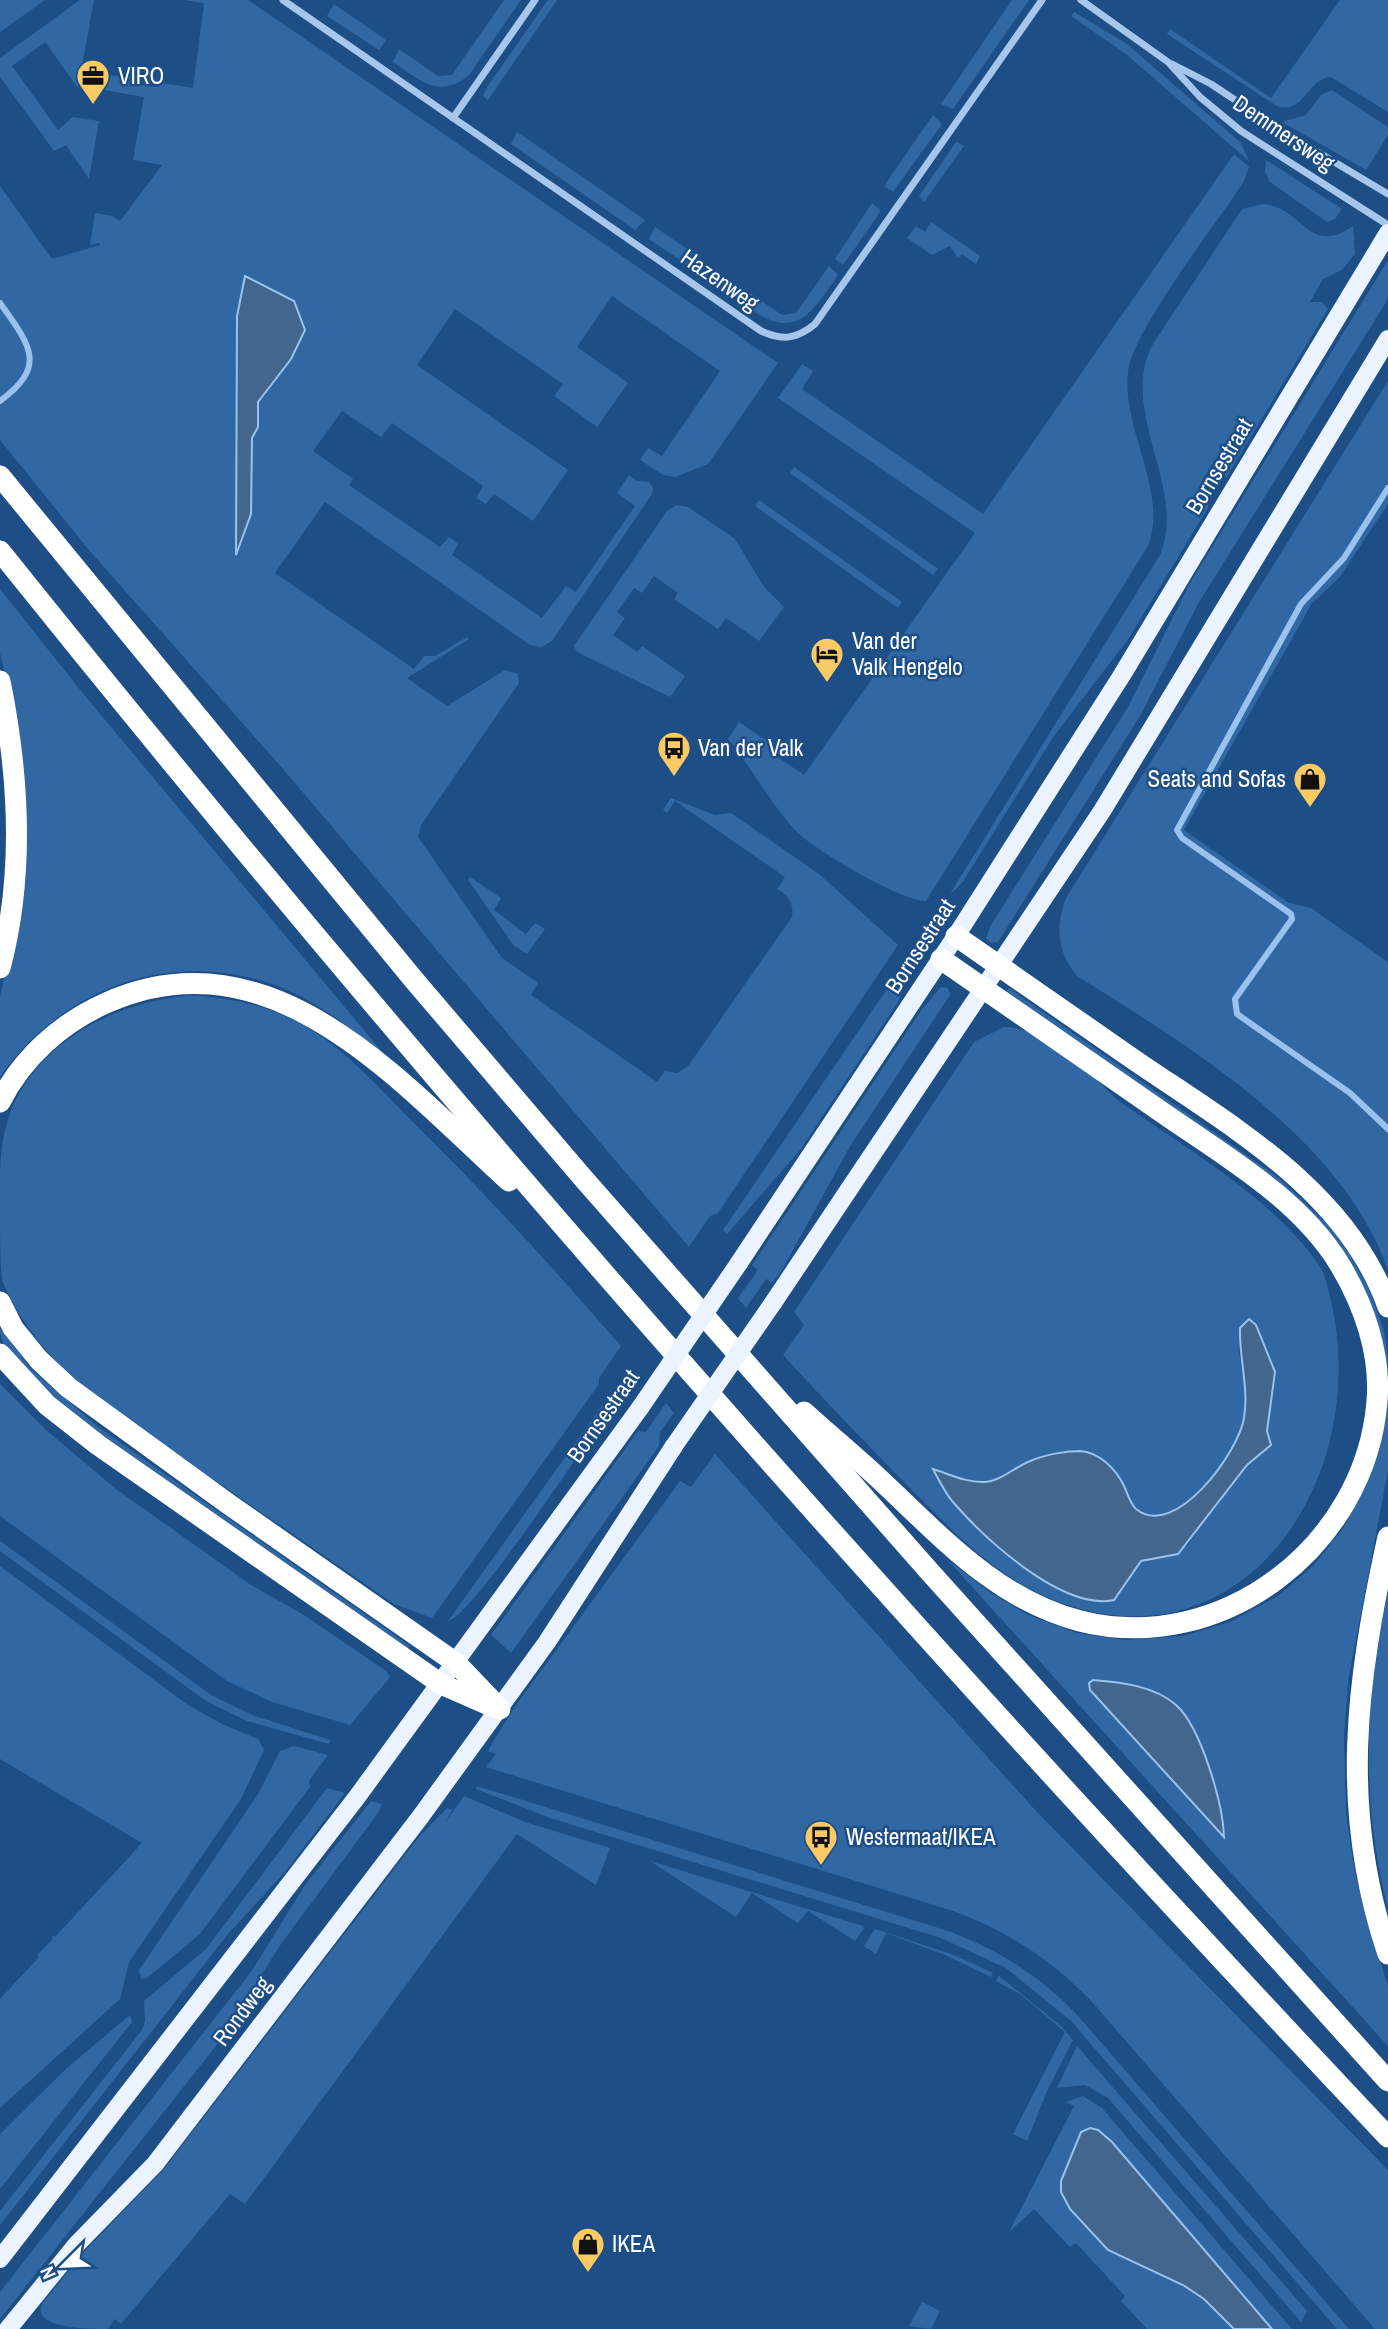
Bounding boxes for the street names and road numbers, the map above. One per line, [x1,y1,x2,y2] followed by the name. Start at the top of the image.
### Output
[1227,87,1342,178] street label: Demmersweg
[675,241,766,318] street label: Hazenweg
[1178,412,1259,520] street label: Bornsestraat
[877,892,962,999] street label: Bornsestraat
[559,1363,646,1468] street label: Bornsestraat
[205,1969,278,2052] street label: Rondweg

